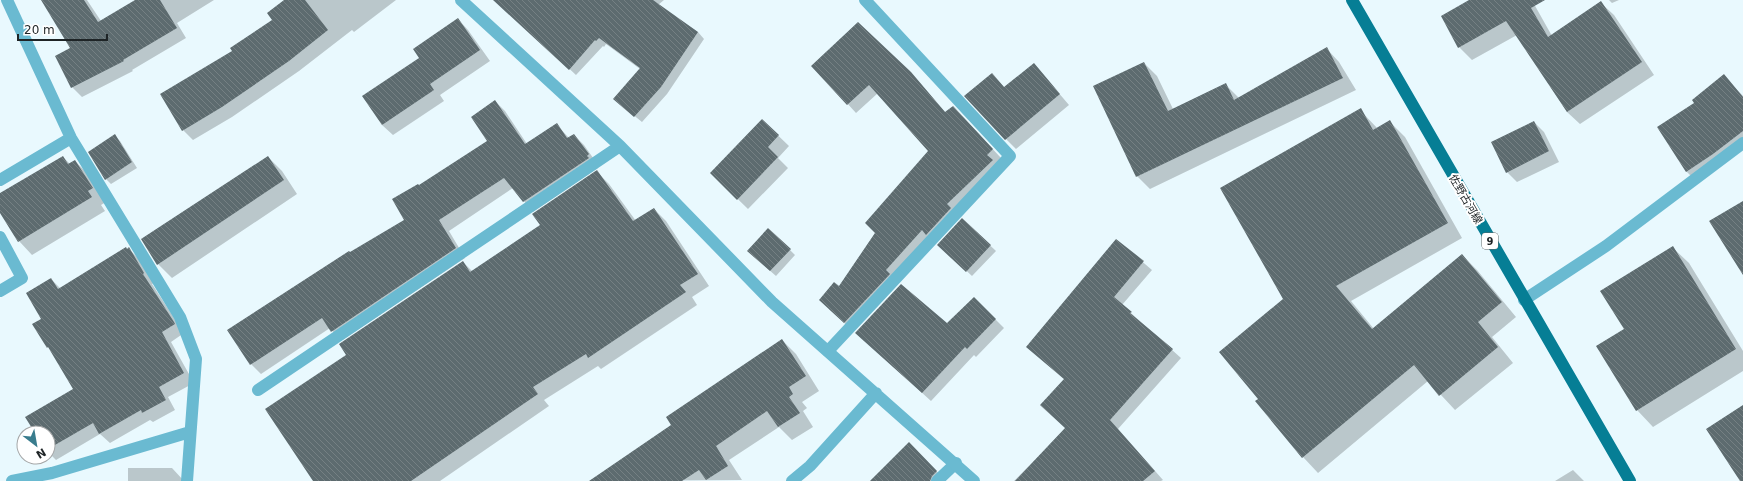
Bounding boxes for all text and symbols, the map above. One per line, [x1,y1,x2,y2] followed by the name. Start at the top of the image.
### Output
[18,16,107,42] scale bar
[24,23,55,37] text: 20 m
[1446,172,1485,226] street label: 佐野古河線
[1482,233,1498,249] road number: 9
[16,425,56,465] north arrow
[34,445,48,461] text: N

